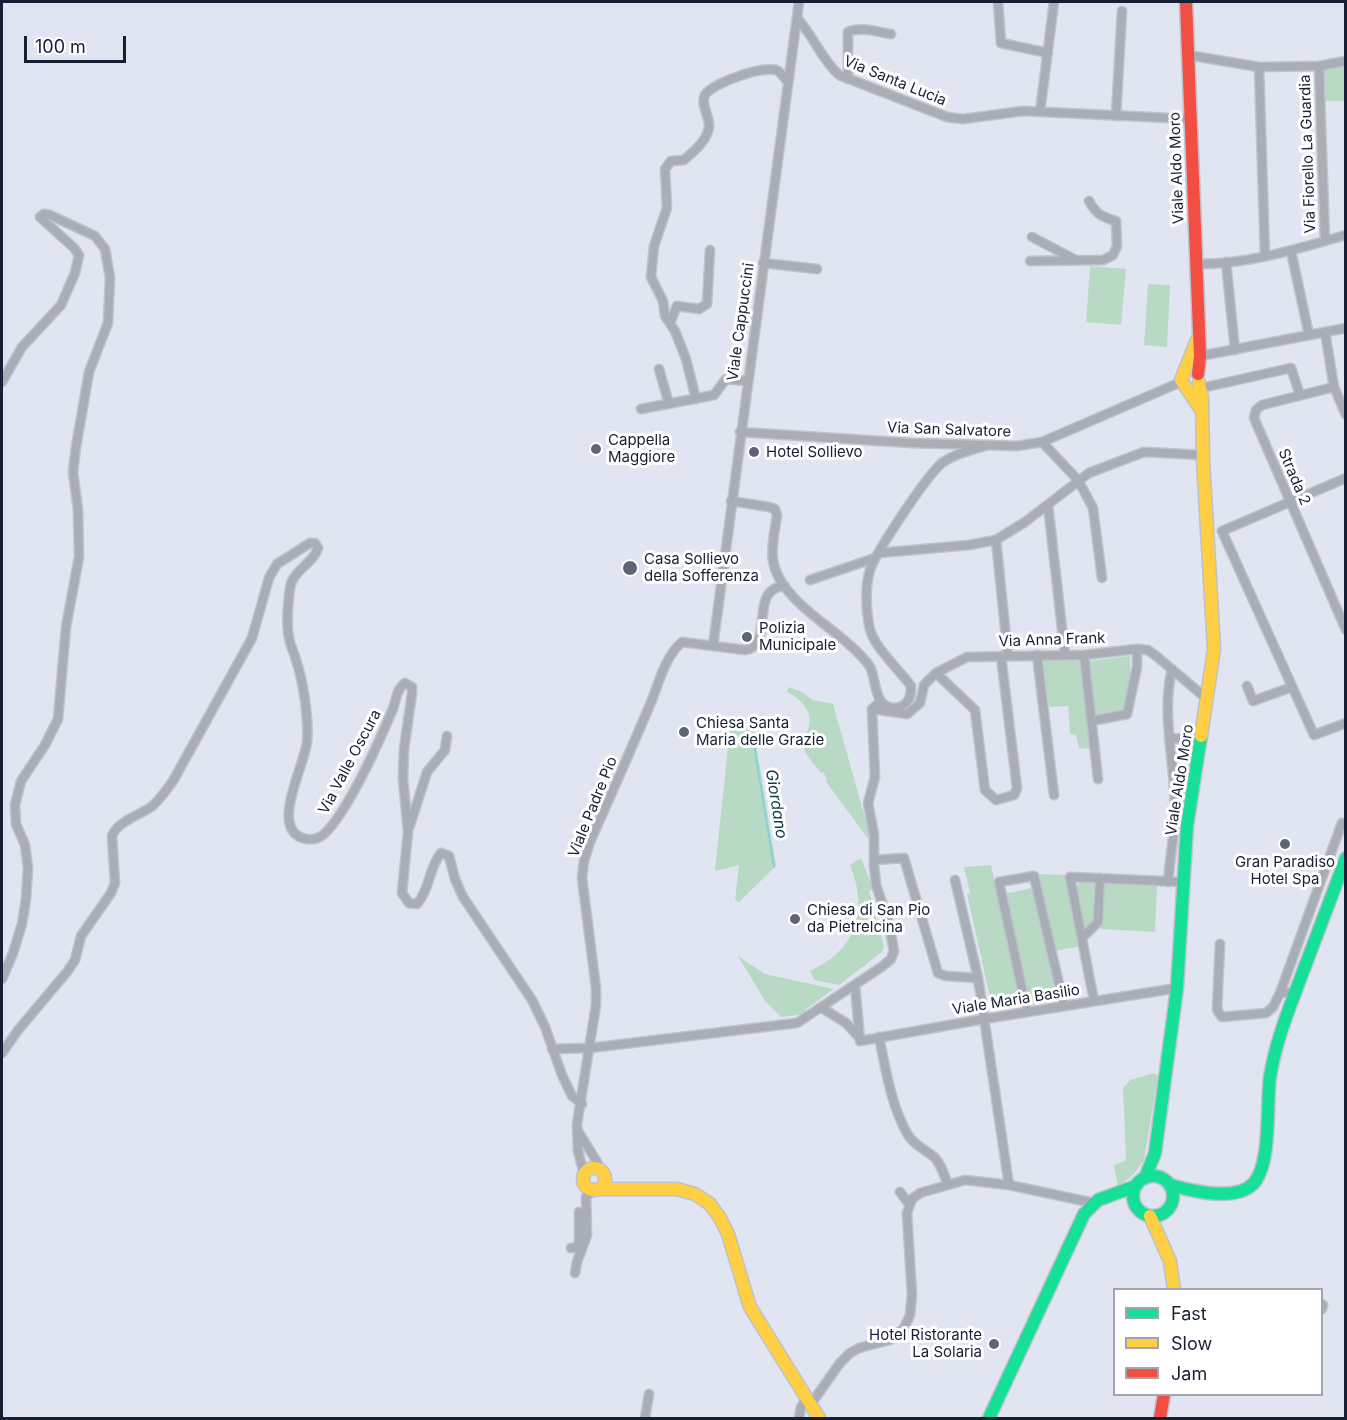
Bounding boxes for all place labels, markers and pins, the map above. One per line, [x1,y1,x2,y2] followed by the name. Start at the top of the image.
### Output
[608,431,675,466] place label: Cappella Maggiore
[589,442,603,456] marker: Cappella Maggiore
[766,443,863,461] place label: Hotel Sollievo
[747,445,761,459] marker: Hotel Sollievo
[644,550,759,585] place label: Casa Sollievo della Sofferenza
[621,559,639,577] marker: Casa Sollievo della Sofferenza
[759,619,836,654] place label: Polizia Municipale
[740,630,754,644] marker: Polizia Municipale
[696,714,824,749] place label: Chiesa Santa Maria delle Grazie
[677,725,691,739] marker: Chiesa Santa Maria delle Grazie
[1278,837,1292,851] marker: Gran Paradiso Hotel Spa
[1235,853,1335,888] place label: Gran Paradiso Hotel Spa
[807,901,930,936] place label: Chiesa di San Pio da Pietrelcina
[788,912,802,926] marker: Chiesa di San Pio da Pietrelcina
[869,1326,982,1361] place label: Hotel Ristorante La Solaria
[987,1337,1001,1351] marker: Hotel Ristorante La Solaria

